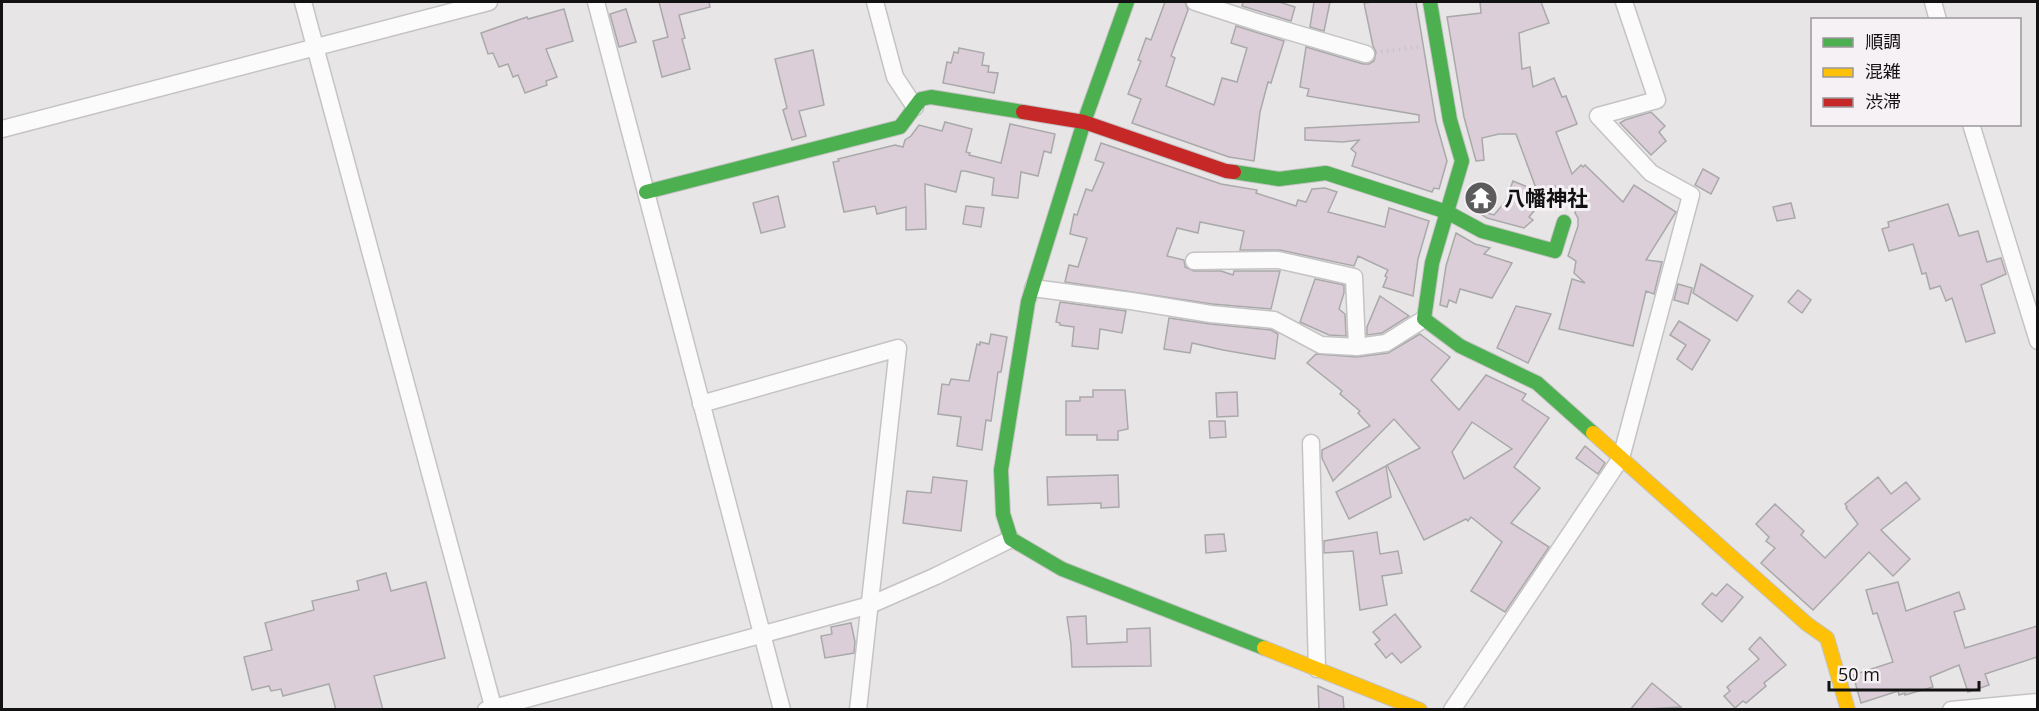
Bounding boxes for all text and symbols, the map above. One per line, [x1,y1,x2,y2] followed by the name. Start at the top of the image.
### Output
[1811,18,2021,126] legend
[1865,29,1901,53] text: 順調
[1865,59,1901,83] text: 混雑
[1865,89,1901,113] text: 渋滞
[1463,180,1499,216] temple icon: 八幡神社
[1504,184,1588,212] place label: 八幡神社
[1829,654,1979,692] scale bar
[1838,662,1880,686] text: 50 m

